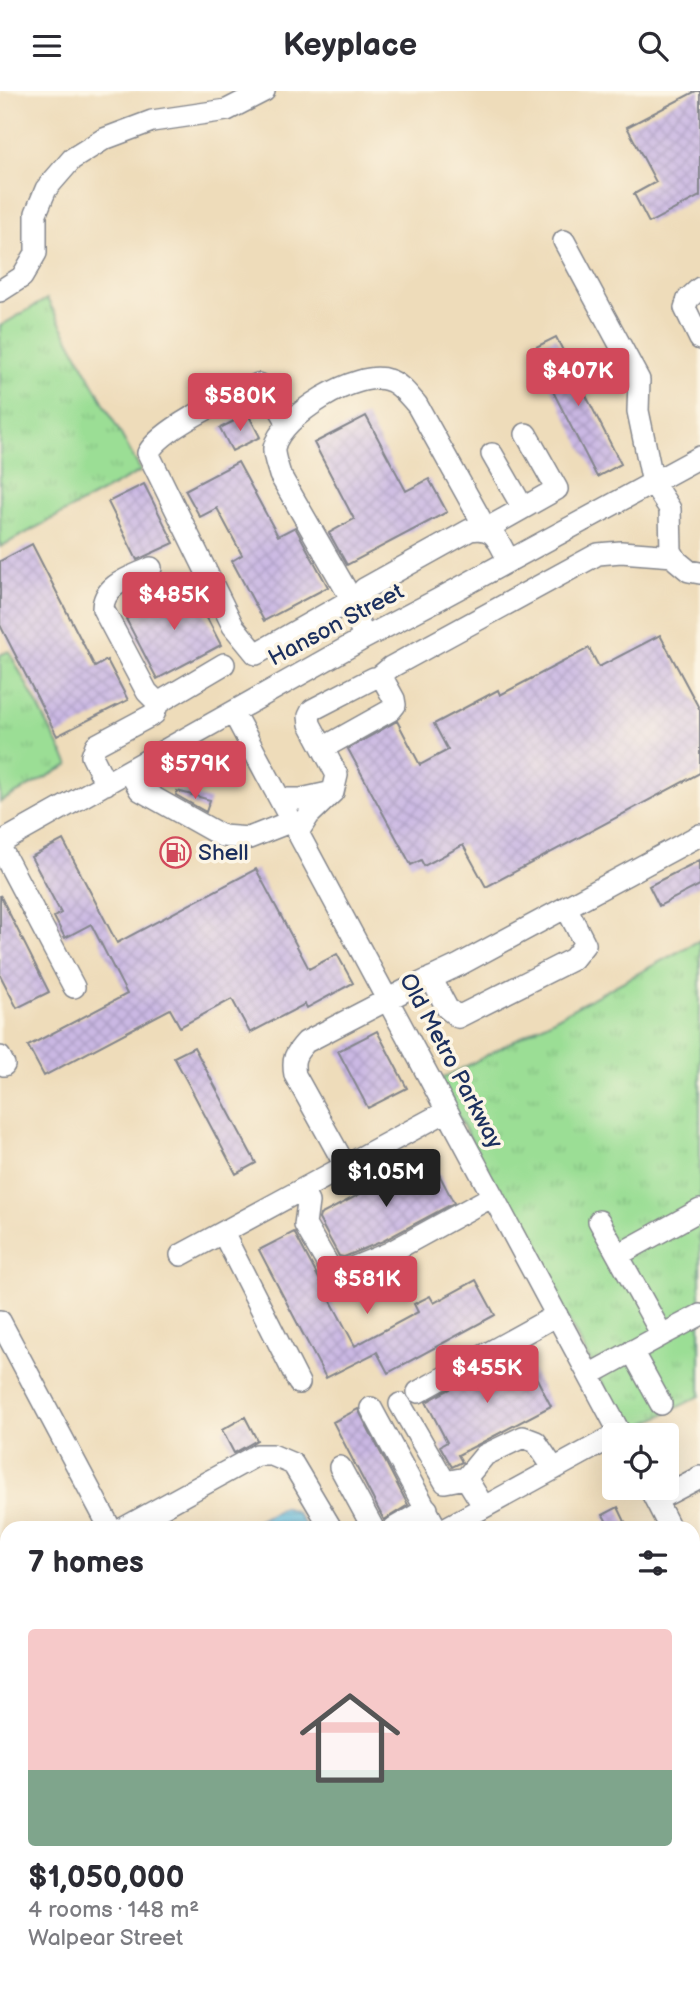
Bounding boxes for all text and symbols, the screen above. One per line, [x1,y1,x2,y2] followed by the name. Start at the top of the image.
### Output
[283,26,417,65] text: Keyplace
[28,27,66,65] icon: menu
[634,27,672,65] icon: search
[529,349,627,408] pin: $407K
[542,357,614,385] text: $407K
[191,373,289,433] pin: $580K
[204,382,276,410] text: $580K
[125,573,223,632] pin: $485K
[264,578,408,672] street label: Hanson Street
[138,581,210,609] text: $485K
[146,741,244,801] pin: $579K
[160,750,230,778] text: $579K
[158,836,192,870] fuel station icon: Shell
[198,839,249,867] place label: Shell
[393,969,509,1154] street label: Old Metro Parkway
[329,1149,443,1209] pin: $1.05M
[347,1158,425,1186] text: $1.05M
[318,1257,416,1316] pin: $581K
[333,1265,401,1293] text: $581K
[438,1345,536,1405] pin: $455K
[452,1354,522,1382] text: $455K
[602,1423,679,1500] map controls
[602,1423,679,1500] button: locate
[634,1544,672,1582] icon: filters
[28,1545,144,1581] text: 7 homes
[287,1675,413,1801] icon: home
[28,1860,184,1896] text: $1,050,000
[28,1896,199,1924] text: 4 rooms · 148 m²
[28,1924,183,1952] text: Walpear Street

